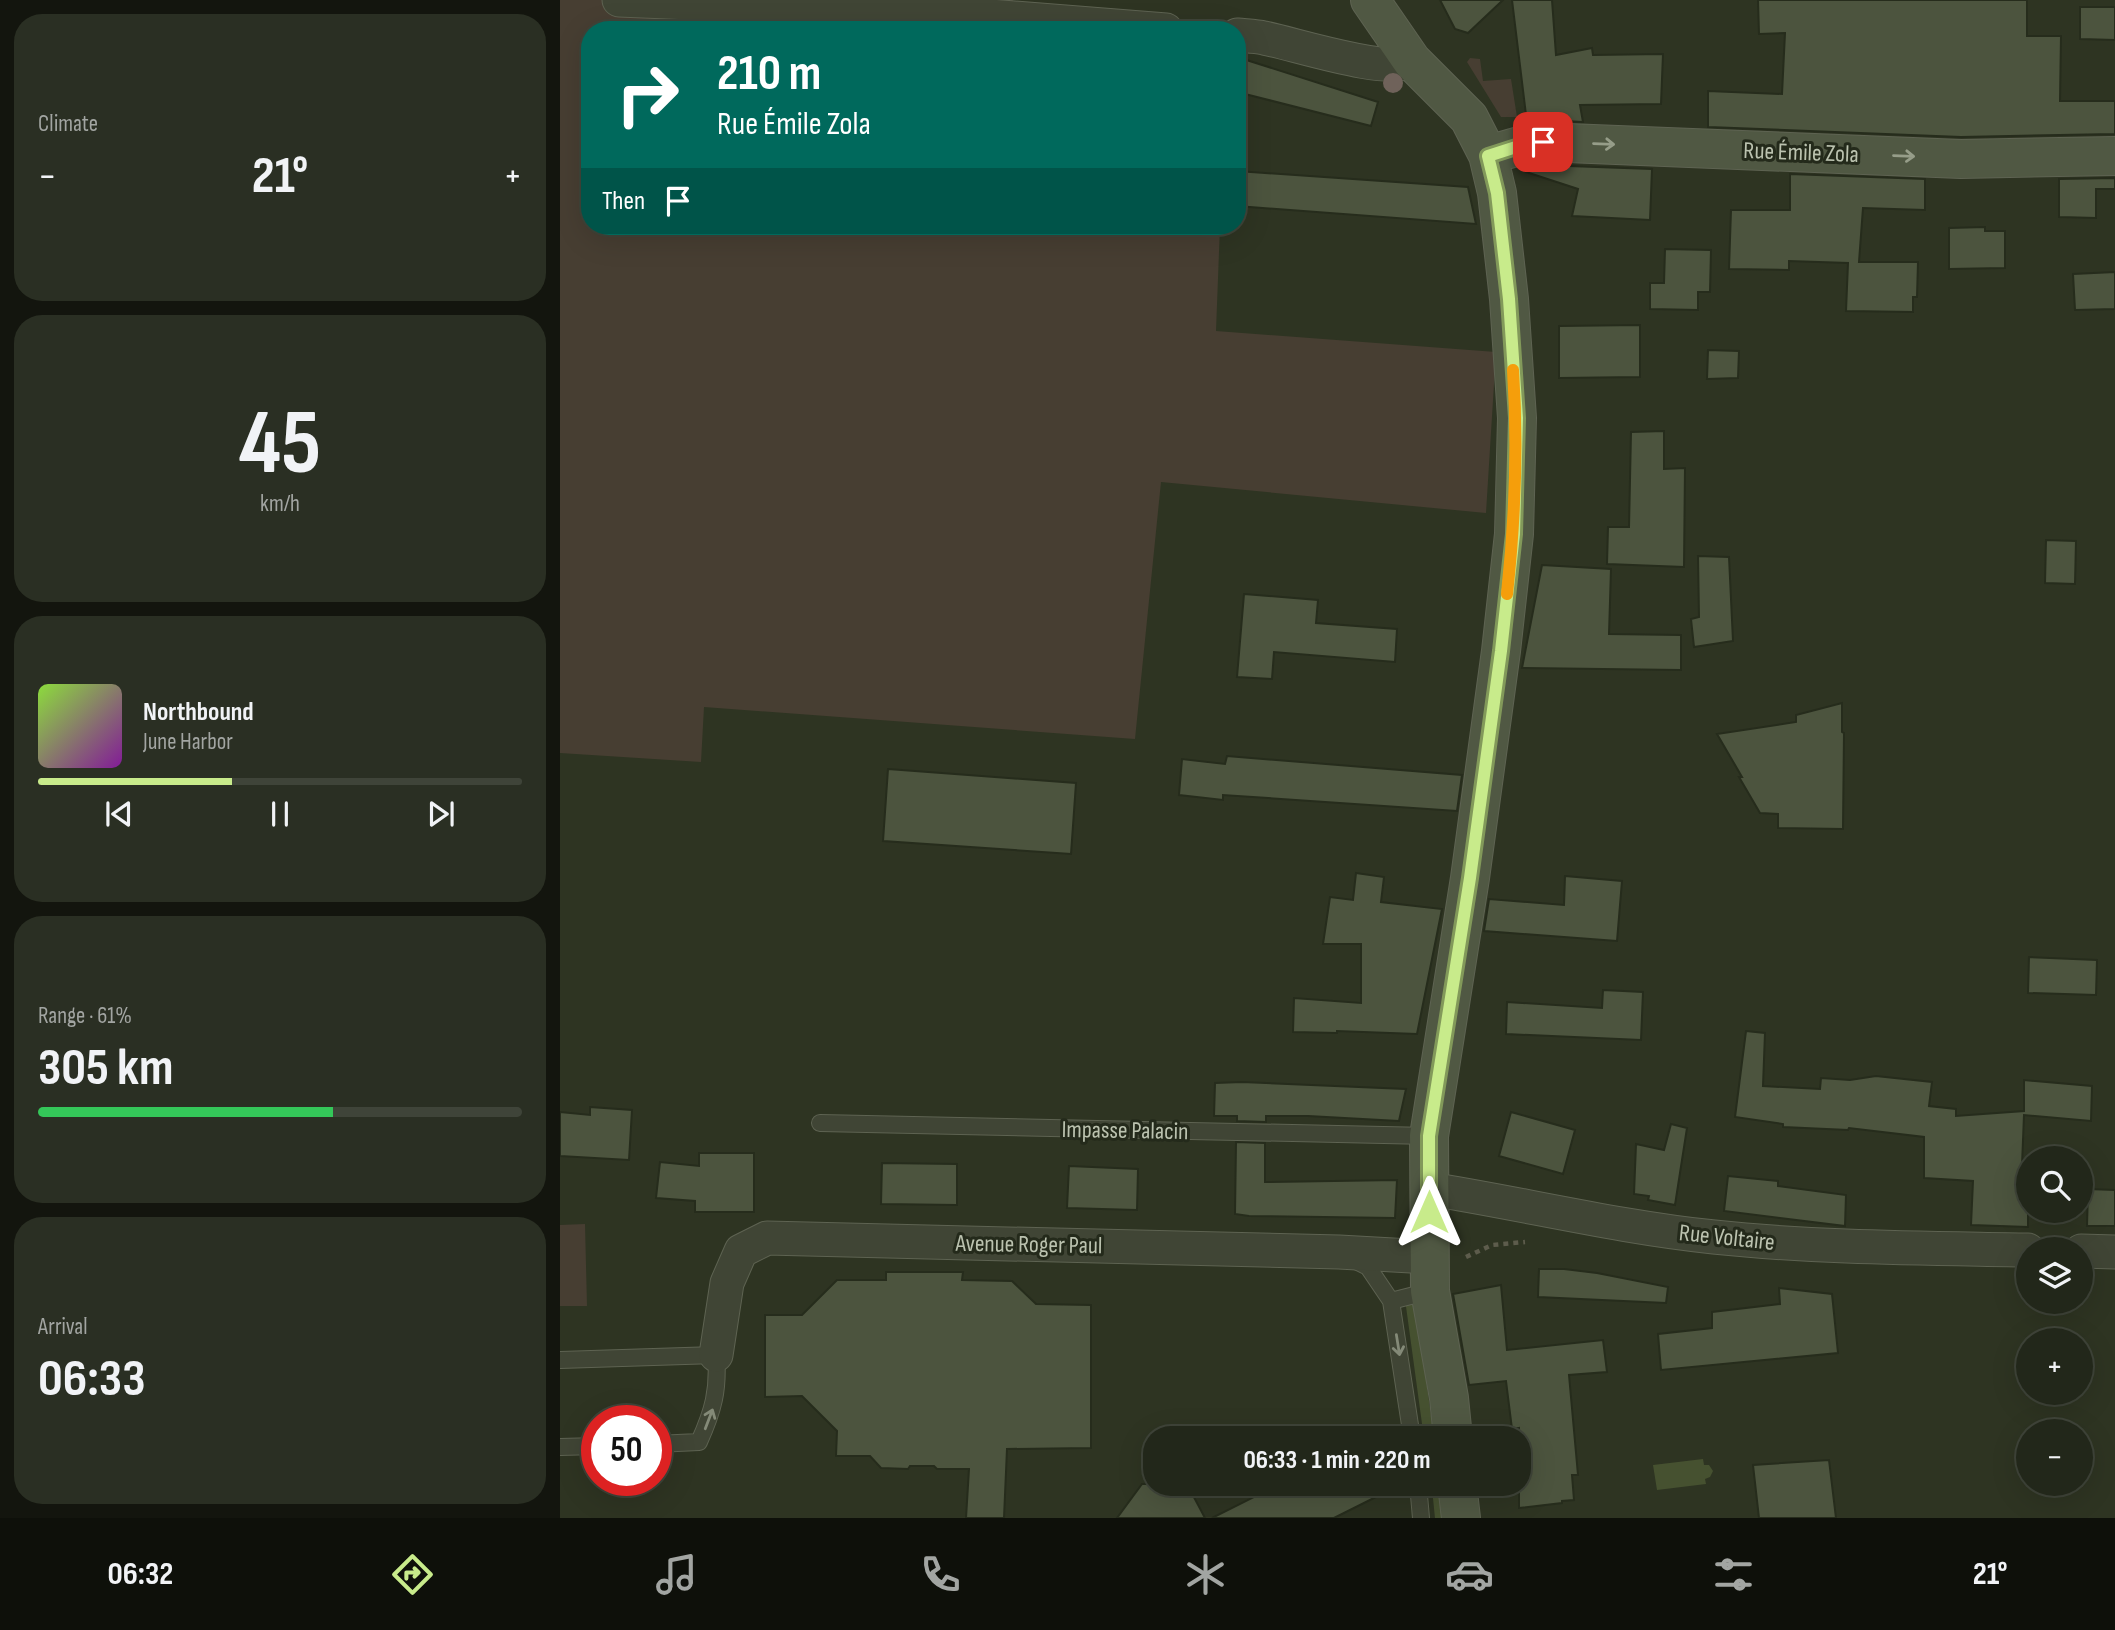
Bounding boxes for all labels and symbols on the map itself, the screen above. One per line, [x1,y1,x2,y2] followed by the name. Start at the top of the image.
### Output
[1513,112,1573,172] pin
[1743,136,1859,169] street label: Rue Émile Zola
[1592,138,1615,151] one-way arrow
[1893,150,1916,163] one-way arrow
[1061,1115,1189,1146] street label: Impasse Palacin
[1392,1175,1466,1249] position arrow
[1678,1218,1776,1257] street label: Rue Voltaire
[954,1229,1103,1260] street label: Avenue Roger Paul
[1392,1333,1405,1356] one-way arrow
[581,1405,672,1496] speed limit sign: 50
[704,1409,716,1431] one-way arrow

